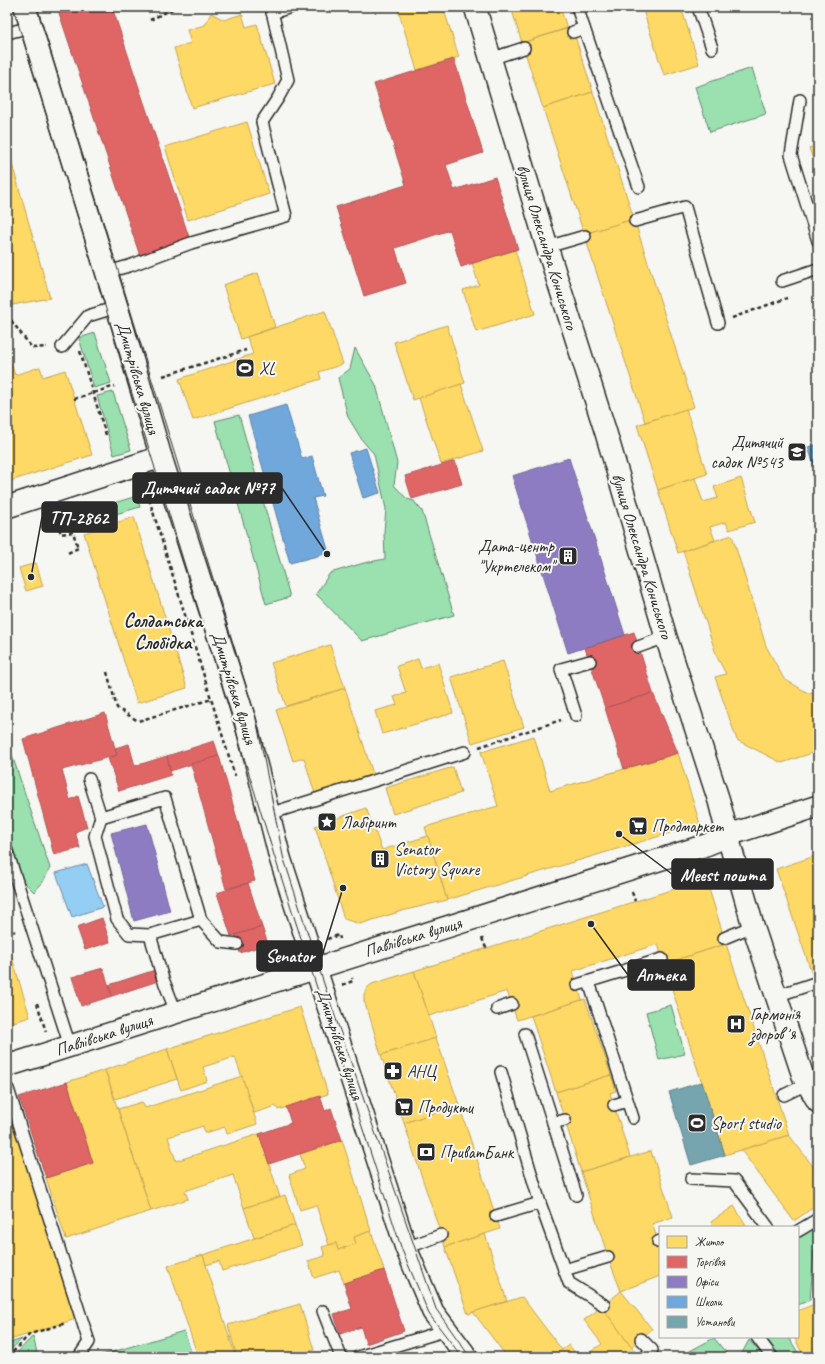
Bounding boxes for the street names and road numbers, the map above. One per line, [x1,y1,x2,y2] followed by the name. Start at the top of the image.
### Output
[512,162,582,333] street label: вулиця Олександра Кониського
[112,319,164,438] street label: Дмитрівська вулиця
[607,471,677,642] street label: вулиця Олександра Кониського
[207,629,261,748] street label: Дмитрівська вулиця
[362,912,465,962] street label: Павлівська вулиця
[312,985,368,1103] street label: Дмитрівська вулиця
[53,1009,156,1061] street label: Павлівська вулиця

